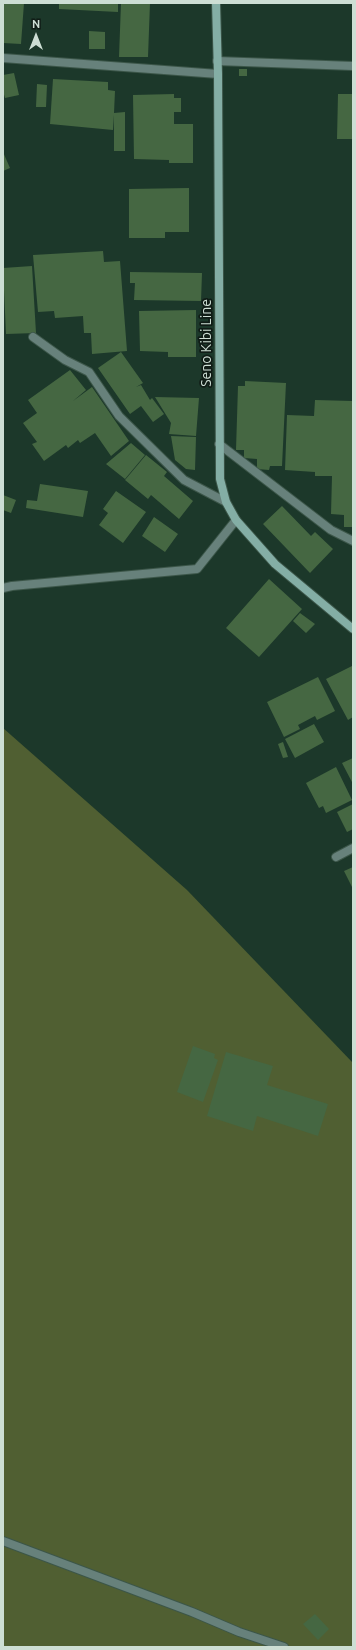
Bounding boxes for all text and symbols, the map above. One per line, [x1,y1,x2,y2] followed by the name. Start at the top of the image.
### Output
[16,16,56,56] north arrow
[32,18,40,30] text: N
[198,299,214,387] street label: Seno Kibi Line

